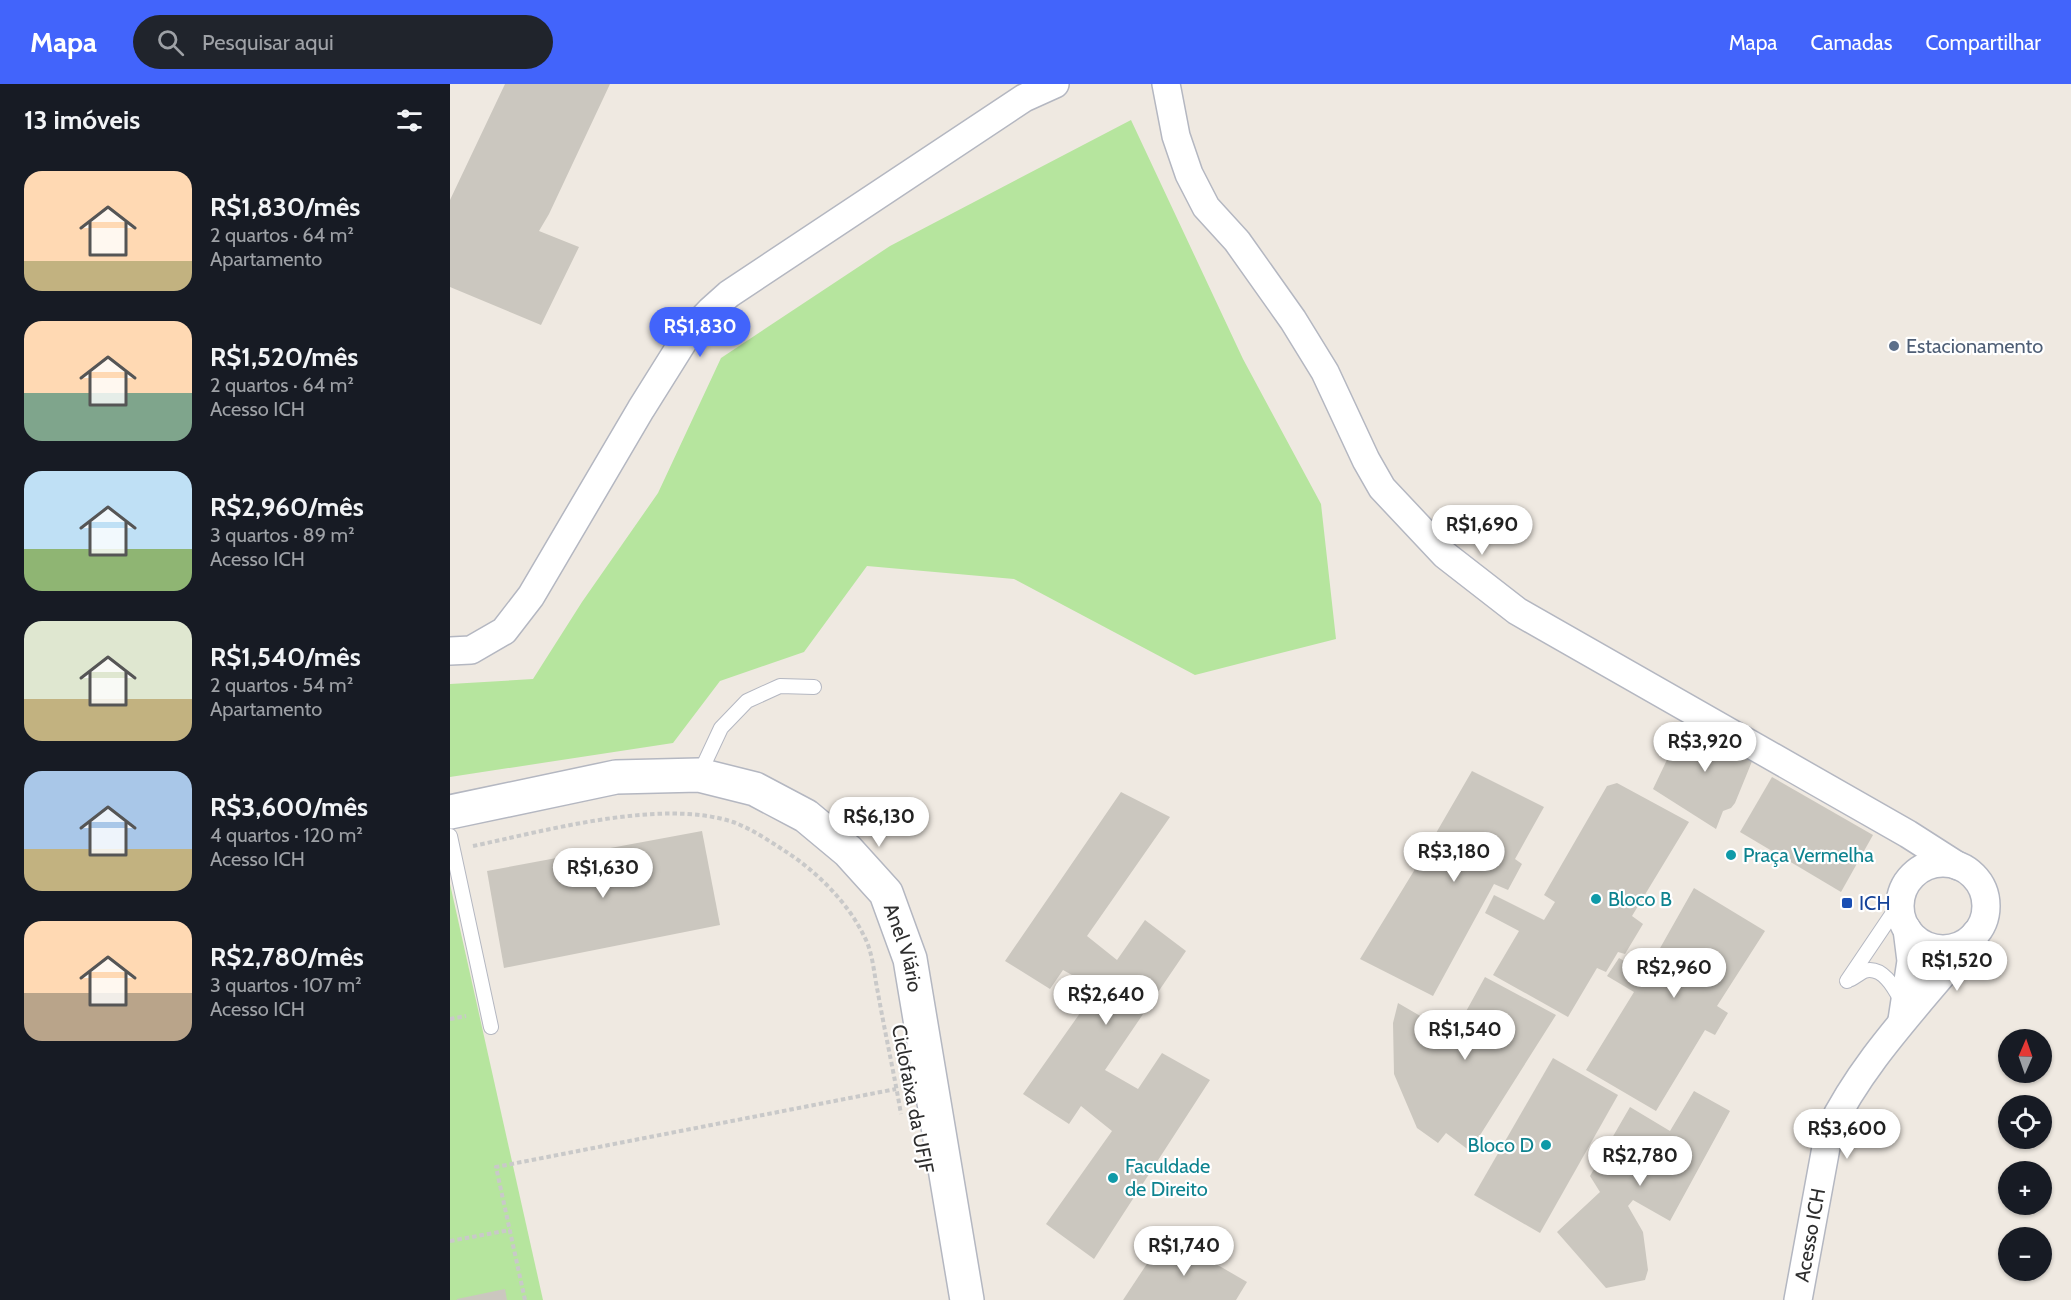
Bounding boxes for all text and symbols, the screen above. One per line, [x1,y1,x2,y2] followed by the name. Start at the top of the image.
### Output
[133,15,553,69] search box
[30,25,97,59] text: Mapa
[154,26,187,59] icon: search
[202,29,334,56] text: Pesquisar aqui
[1729,30,1777,55] text: Mapa
[1810,30,1892,55] text: Camadas
[1925,30,2041,55] text: Compartilhar
[24,104,140,136] text: 13 imóveis
[393,104,426,137] icon: filters
[210,191,360,223] text: R$1,830/mês
[72,195,144,267] icon: home
[210,223,354,247] text: 2 quartos · 64 m²
[210,247,322,271] text: Apartamento
[645,307,755,358] pin: R$1,830
[663,314,737,338] text: R$1,830
[1906,334,2043,358] place label: Estacionamento
[1887,339,1901,353] marker: Estacionamento
[210,341,358,373] text: R$1,520/mês
[72,345,144,417] icon: home
[210,373,354,397] text: 2 quartos · 64 m²
[210,397,305,421] text: Acesso ICH
[210,491,364,523] text: R$2,960/mês
[72,495,144,567] icon: home
[1427,505,1537,556] pin: R$1,690
[1446,512,1518,536] text: R$1,690
[210,523,355,547] text: 3 quartos · 89 m²
[210,547,305,571] text: Acesso ICH
[210,641,361,673] text: R$1,540/mês
[72,645,144,717] icon: home
[210,673,353,697] text: 2 quartos · 54 m²
[210,697,322,721] text: Apartamento
[1650,722,1760,773] pin: R$3,920
[1667,729,1743,753] text: R$3,920
[210,791,368,823] text: R$3,600/mês
[72,795,144,867] icon: home
[824,797,934,848] pin: R$6,130
[843,804,915,828] text: R$6,130
[210,823,363,847] text: 4 quartos · 120 m²
[1399,832,1509,883] pin: R$3,180
[1418,839,1490,863] text: R$3,180
[1743,843,1874,867] place label: Praça Vermelha
[210,847,305,871] text: Acesso ICH
[548,848,658,899] pin: R$1,630
[1724,848,1738,862] marker: Praça Vermelha
[567,855,639,879] text: R$1,630
[1608,887,1672,911] place label: Bloco B
[1859,891,1891,915] place label: ICH
[1589,892,1603,906] marker: Bloco B
[1840,896,1854,910] marker: ICH
[879,900,927,994] street label: Anel Viário
[210,941,364,973] text: R$2,780/mês
[1902,941,2012,992] pin: R$1,520
[72,945,144,1017] icon: home
[1619,948,1729,999] pin: R$2,960
[1921,948,1993,972] text: R$1,520
[1636,955,1712,979] text: R$2,960
[210,973,362,997] text: 3 quartos · 107 m²
[1051,975,1161,1026] pin: R$2,640
[1067,982,1145,1006] text: R$2,640
[210,997,305,1021] text: Acesso ICH
[1410,1010,1520,1061] pin: R$1,540
[1428,1017,1502,1041] text: R$1,540
[887,1022,939,1176] street label: Ciclofaixa da UFJF
[1998,1029,2052,1083] north arrow
[1998,1029,2052,1281] map controls
[1998,1095,2052,1149] button: locate
[1792,1109,1902,1160] pin: R$3,600
[1807,1116,1887,1140] text: R$3,600
[1468,1133,1534,1157] place label: Bloco D
[1585,1136,1695,1187] pin: R$2,780
[1539,1138,1553,1152] marker: Bloco D
[1602,1143,1678,1167] text: R$2,780
[1125,1154,1210,1201] place label: Faculdade de Direito
[1998,1161,2052,1215] button: +
[1106,1171,1120,1185] marker: Faculdade de Direito
[1790,1186,1830,1284] street label: Acesso ICH
[1129,1226,1239,1277] pin: R$1,740
[1998,1227,2052,1281] button: −
[1148,1233,1220,1257] text: R$1,740

